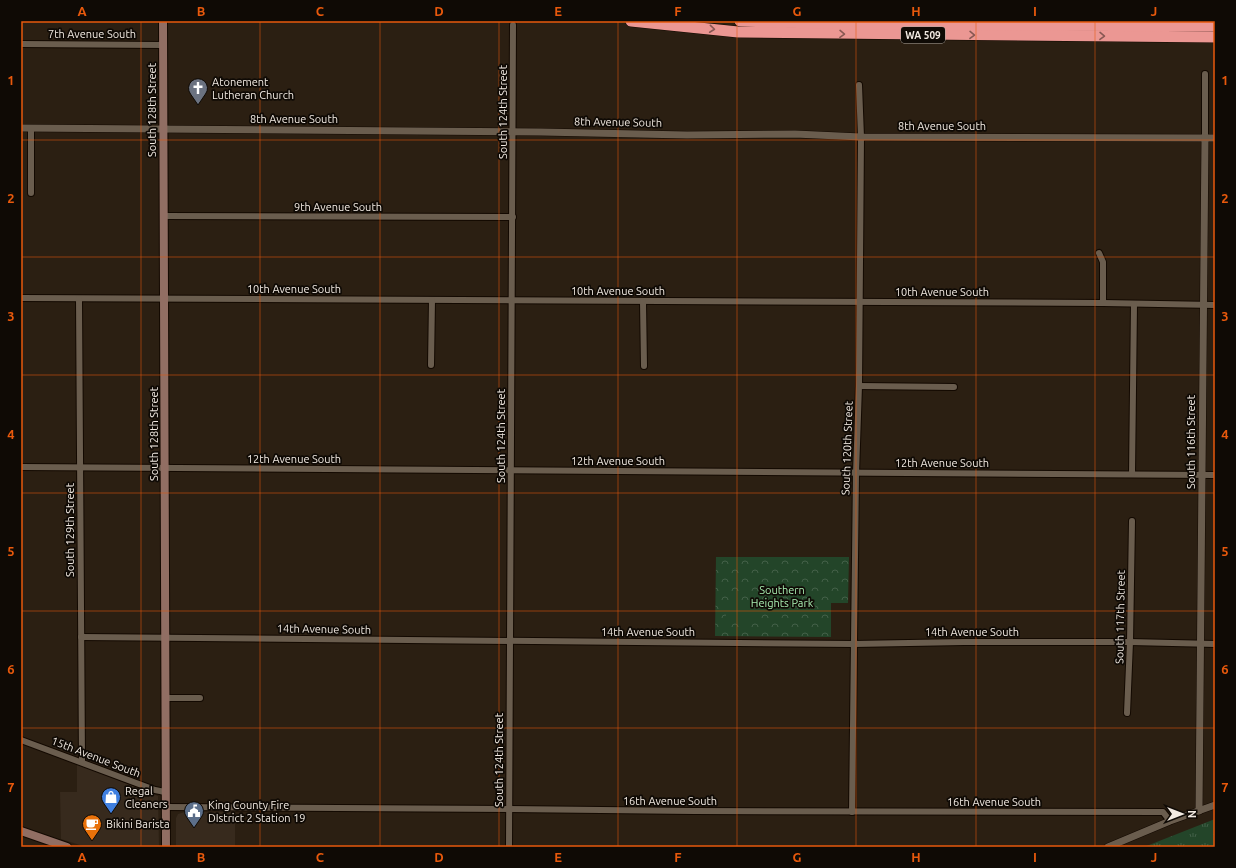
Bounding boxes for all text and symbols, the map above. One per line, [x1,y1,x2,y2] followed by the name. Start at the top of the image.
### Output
[77,4,87,18] text: A
[197,4,206,18] text: B
[316,4,325,18] text: C
[434,4,444,18] text: D
[554,4,562,18] text: E
[674,4,682,18] text: F
[793,4,802,18] text: G
[911,4,921,18] text: H
[1033,4,1037,18] text: I
[1151,4,1157,18] text: J
[709,25,715,34] one-way arrow
[901,27,945,43] road number: WA 509
[48,28,136,40] street label: 7th Avenue South
[839,30,845,38] one-way arrow
[969,31,975,39] one-way arrow
[1099,32,1105,40] one-way arrow
[146,62,158,157] street label: South 128th Street
[497,64,509,159] street label: South 124th Street
[7,73,15,87] text: 1
[1221,73,1229,87] text: 1
[212,76,294,101] place label: Atonement Lutheran Church
[187,77,209,105] church icon: Atonement Lutheran Church
[250,113,338,125] street label: 8th Avenue South
[574,115,662,129] street label: 8th Avenue South
[898,120,986,132] street label: 8th Avenue South
[7,191,15,205] text: 2
[1221,191,1229,205] text: 2
[294,201,382,213] street label: 9th Avenue South
[247,283,341,295] street label: 10th Avenue South
[571,285,665,297] street label: 10th Avenue South
[895,286,989,298] street label: 10th Avenue South
[7,309,15,323] text: 3
[1221,309,1229,323] text: 3
[148,386,160,481] street label: South 128th Street
[495,388,507,483] street label: South 124th Street
[1185,394,1197,489] street label: South 116th Street
[839,400,855,495] street label: South 120th Street
[7,427,15,441] text: 4
[1221,427,1229,441] text: 4
[247,453,341,465] street label: 12th Avenue South
[571,455,665,467] street label: 12th Avenue South
[895,457,989,469] street label: 12th Avenue South
[64,482,76,577] street label: South 129th Street
[7,544,15,558] text: 5
[1221,544,1229,558] text: 5
[1113,569,1127,664] street label: South 117th Street
[751,584,814,609] park label: Southern Heights Park
[277,622,371,636] street label: 14th Avenue South
[601,626,695,638] street label: 14th Avenue South
[925,626,1019,638] street label: 14th Avenue South
[7,662,15,676] text: 6
[1221,662,1229,676] text: 6
[493,712,505,807] street label: South 124th Street
[50,735,142,779] street label: 15th Avenue South
[7,780,15,794] text: 7
[1221,780,1229,794] text: 7
[125,785,168,810] place label: Regal Cleaners
[100,786,122,814] shop icon: Regal Cleaners
[1162,794,1202,834] north arrow
[623,795,717,807] street label: 16th Avenue South
[947,796,1041,808] street label: 16th Avenue South
[208,799,306,824] place label: King County Fire DIstrict 2 Station 19
[183,800,205,828] public building icon: King County Fire DIstrict 2 Station 19
[1186,810,1198,818] text: N
[81,813,103,841] cafe icon: Bikini Barista
[106,818,170,830] place label: Bikini Barista
[77,850,87,864] text: A
[197,850,206,864] text: B
[316,850,325,864] text: C
[434,850,444,864] text: D
[554,850,562,864] text: E
[674,850,682,864] text: F
[793,850,802,864] text: G
[911,850,921,864] text: H
[1033,850,1037,864] text: I
[1151,850,1157,864] text: J

